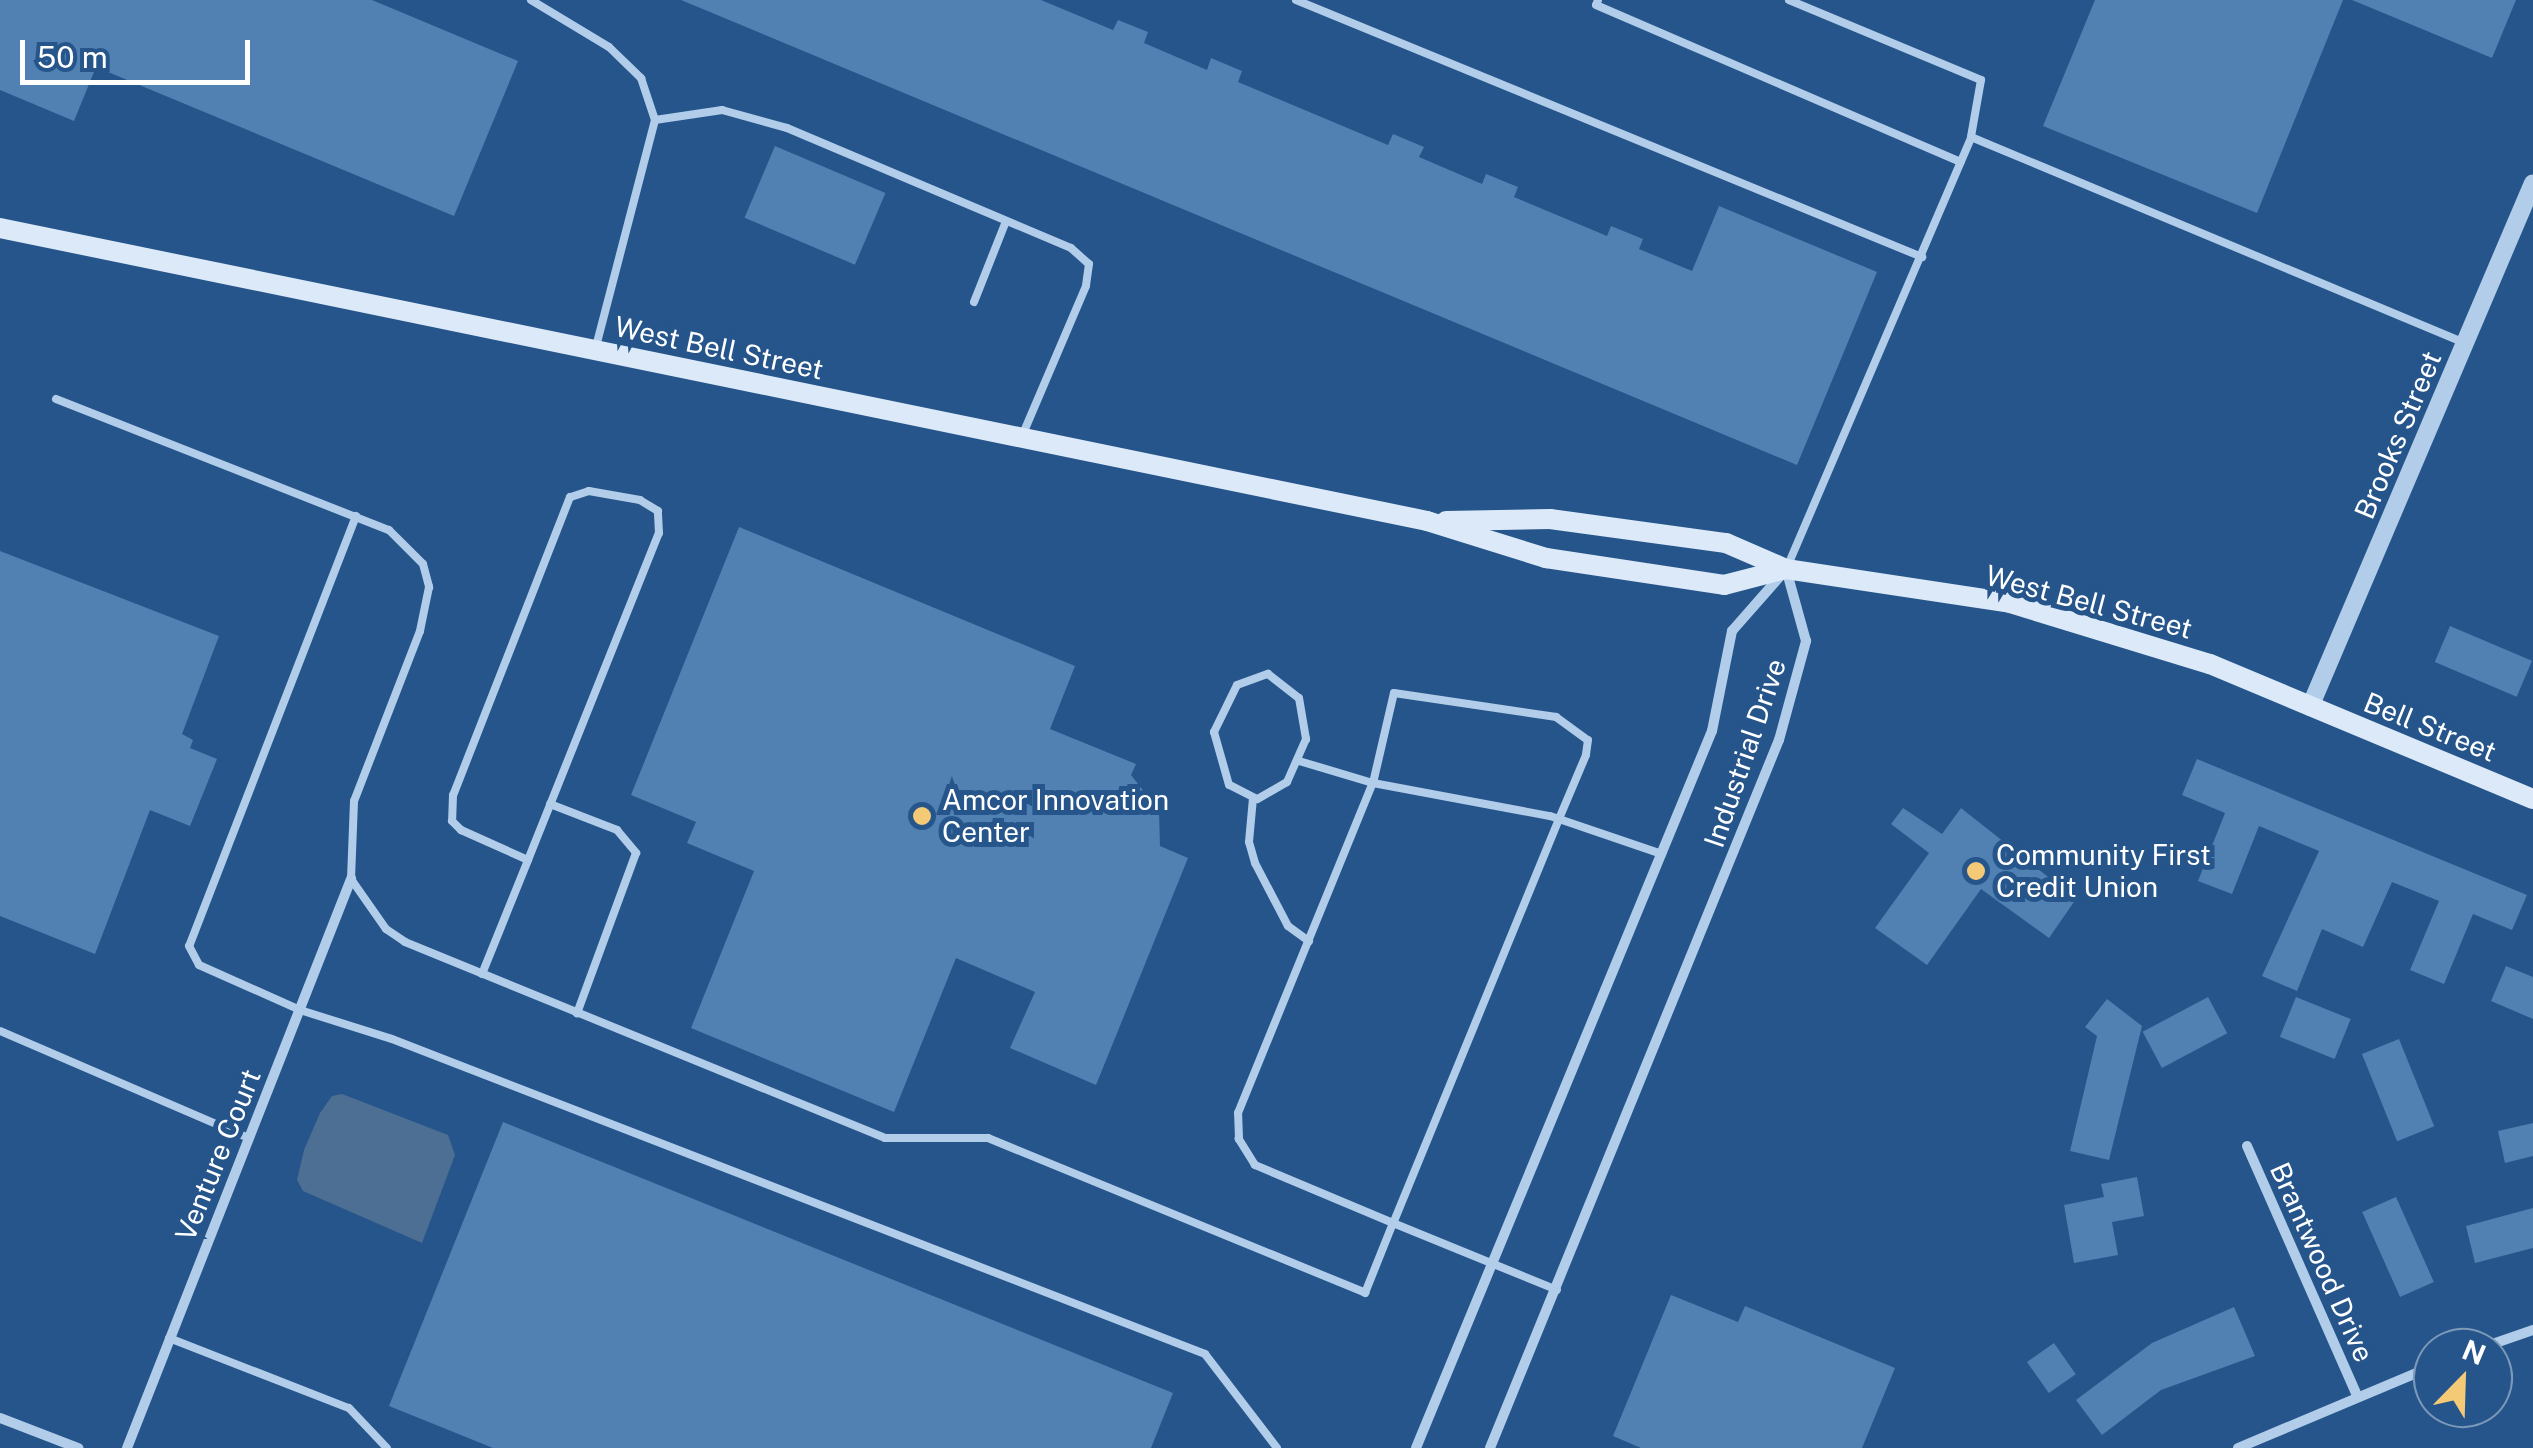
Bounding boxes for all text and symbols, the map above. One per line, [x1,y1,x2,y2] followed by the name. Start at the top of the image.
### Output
[25,20,255,82] scale bar
[37,39,108,75] text: 50 m
[612,309,826,387] street label: West Bell Street
[2348,346,2448,524] street label: Brooks Street
[1982,558,2196,646] street label: West Bell Street
[1697,654,1793,852] street label: Industrial Drive
[2359,685,2501,769] street label: Bell Street
[942,783,1169,849] place label: Amcor Innovation Center
[911,805,933,827] marker: Amcor Innovation Center
[1996,838,2211,904] place label: Community First Credit Union
[1965,860,1987,882] marker: Community First Credit Union
[168,1064,268,1246] street label: Venture Court
[2263,1157,2381,1367] street label: Brantwood Drive
[2413,1328,2513,1428] north arrow
[2458,1332,2491,1371] text: N

